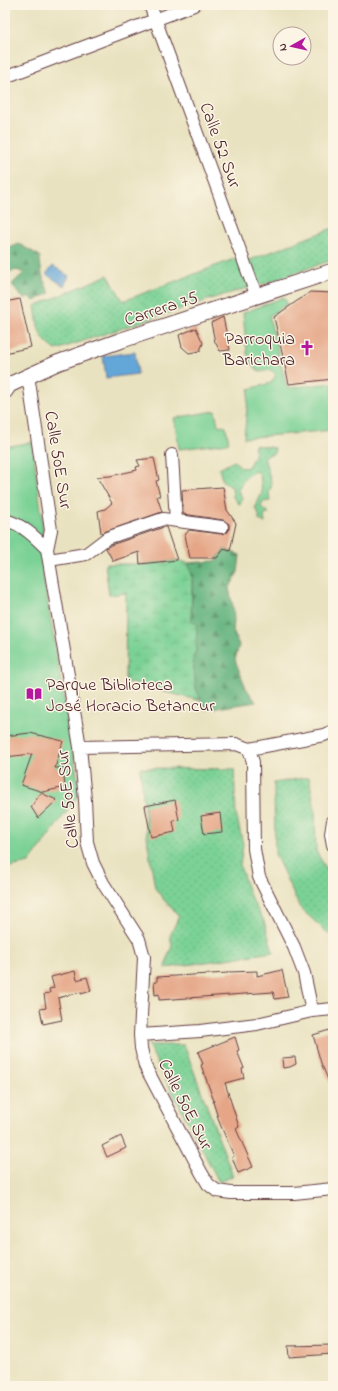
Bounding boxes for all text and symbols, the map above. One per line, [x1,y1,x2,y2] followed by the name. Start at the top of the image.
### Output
[272,26,312,66] north arrow
[275,42,292,52] text: N
[192,99,247,192] street label: Calle 52 Sur
[121,286,202,334] street label: Carrera 75
[222,327,295,374] place label: Parroquia Barichara
[298,339,316,357] church icon: Parroquia Barichara
[36,409,78,512] street label: Calle 50E Sur
[46,673,215,720] place label: Parque Biblioteca José Horacio Betancur
[25,685,43,703] library icon: Parque Biblioteca José Horacio Betancur
[51,748,87,849] street label: Calle 50E Sur
[150,1055,218,1155] street label: Calle 50E Sur

